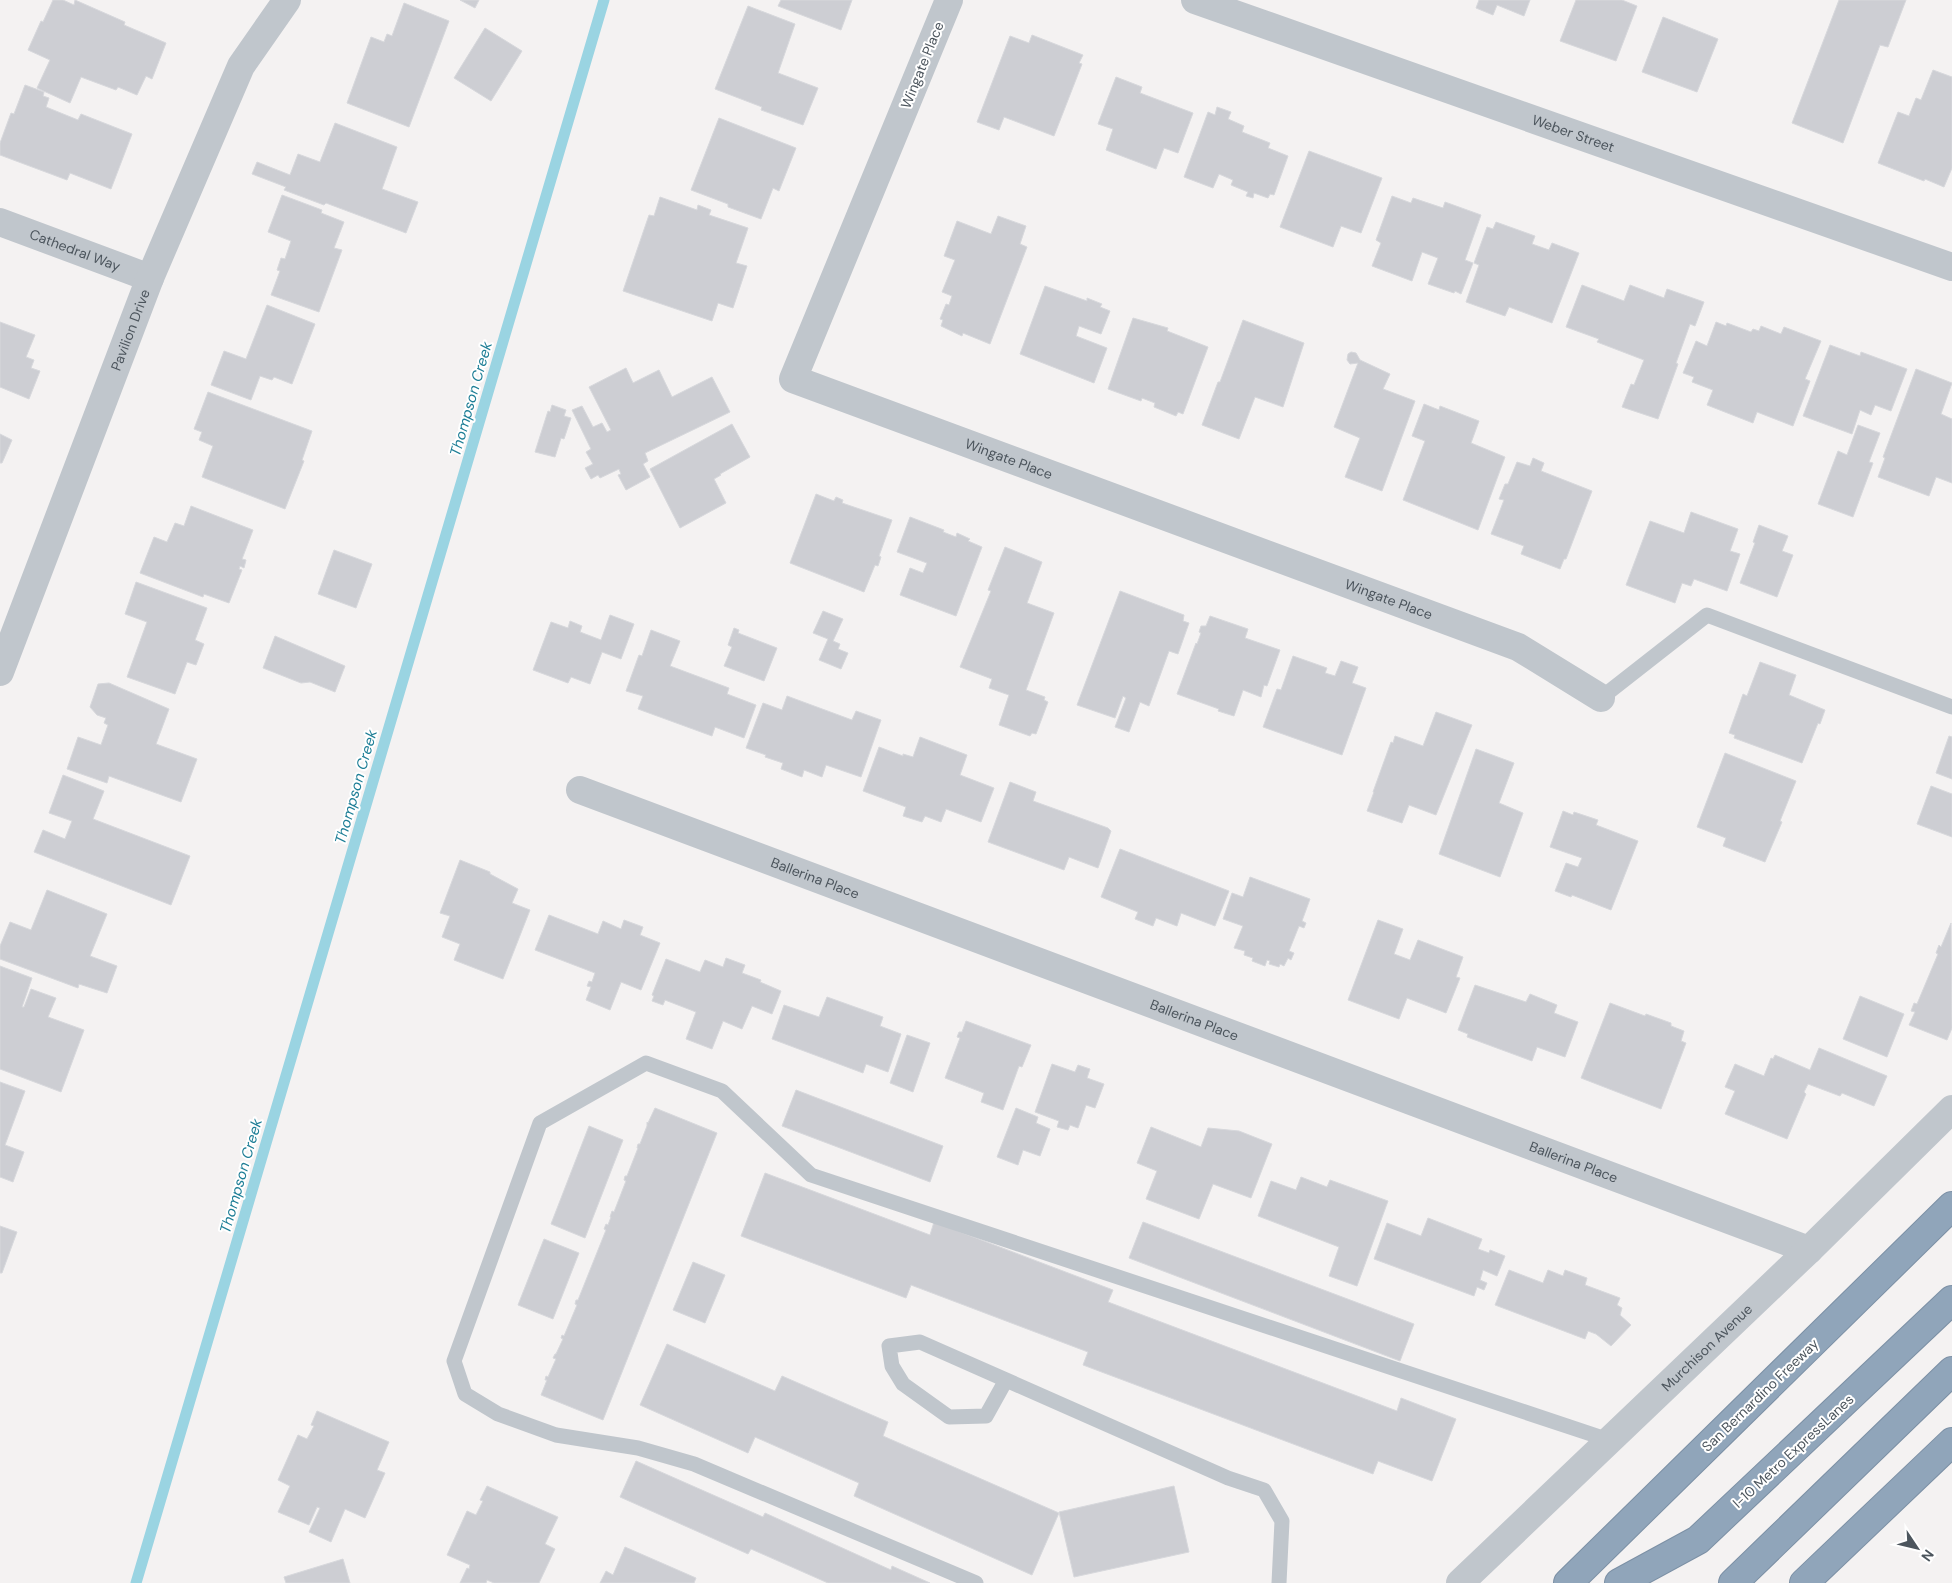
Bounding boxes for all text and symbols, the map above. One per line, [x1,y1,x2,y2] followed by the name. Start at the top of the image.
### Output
[896,19,948,111] street label: Wingate Place
[1530,111,1617,156] street label: Weber Street
[27,225,123,275] street label: Cathedral Way
[107,287,154,373] street label: Pavilion Drive
[445,339,497,459] water label: Thompson Creek
[963,434,1055,483] street label: Wingate Place
[1342,575,1435,624] street label: Wingate Place
[330,727,382,847] water label: Thompson Creek
[768,853,862,903] street label: Ballerina Place
[1148,995,1241,1045] street label: Ballerina Place
[215,1116,267,1236] water label: Thompson Creek
[1527,1137,1620,1187] street label: Ballerina Place
[1657,1300,1756,1395] street label: Murchison Avenue
[1698,1334,1822,1455] street label: San Bernardino Freeway
[1729,1390,1857,1512] street label: I-10 Metro ExpressLanes
[1892,1523,1942,1573] north arrow
[1917,1546,1938,1565] text: N

